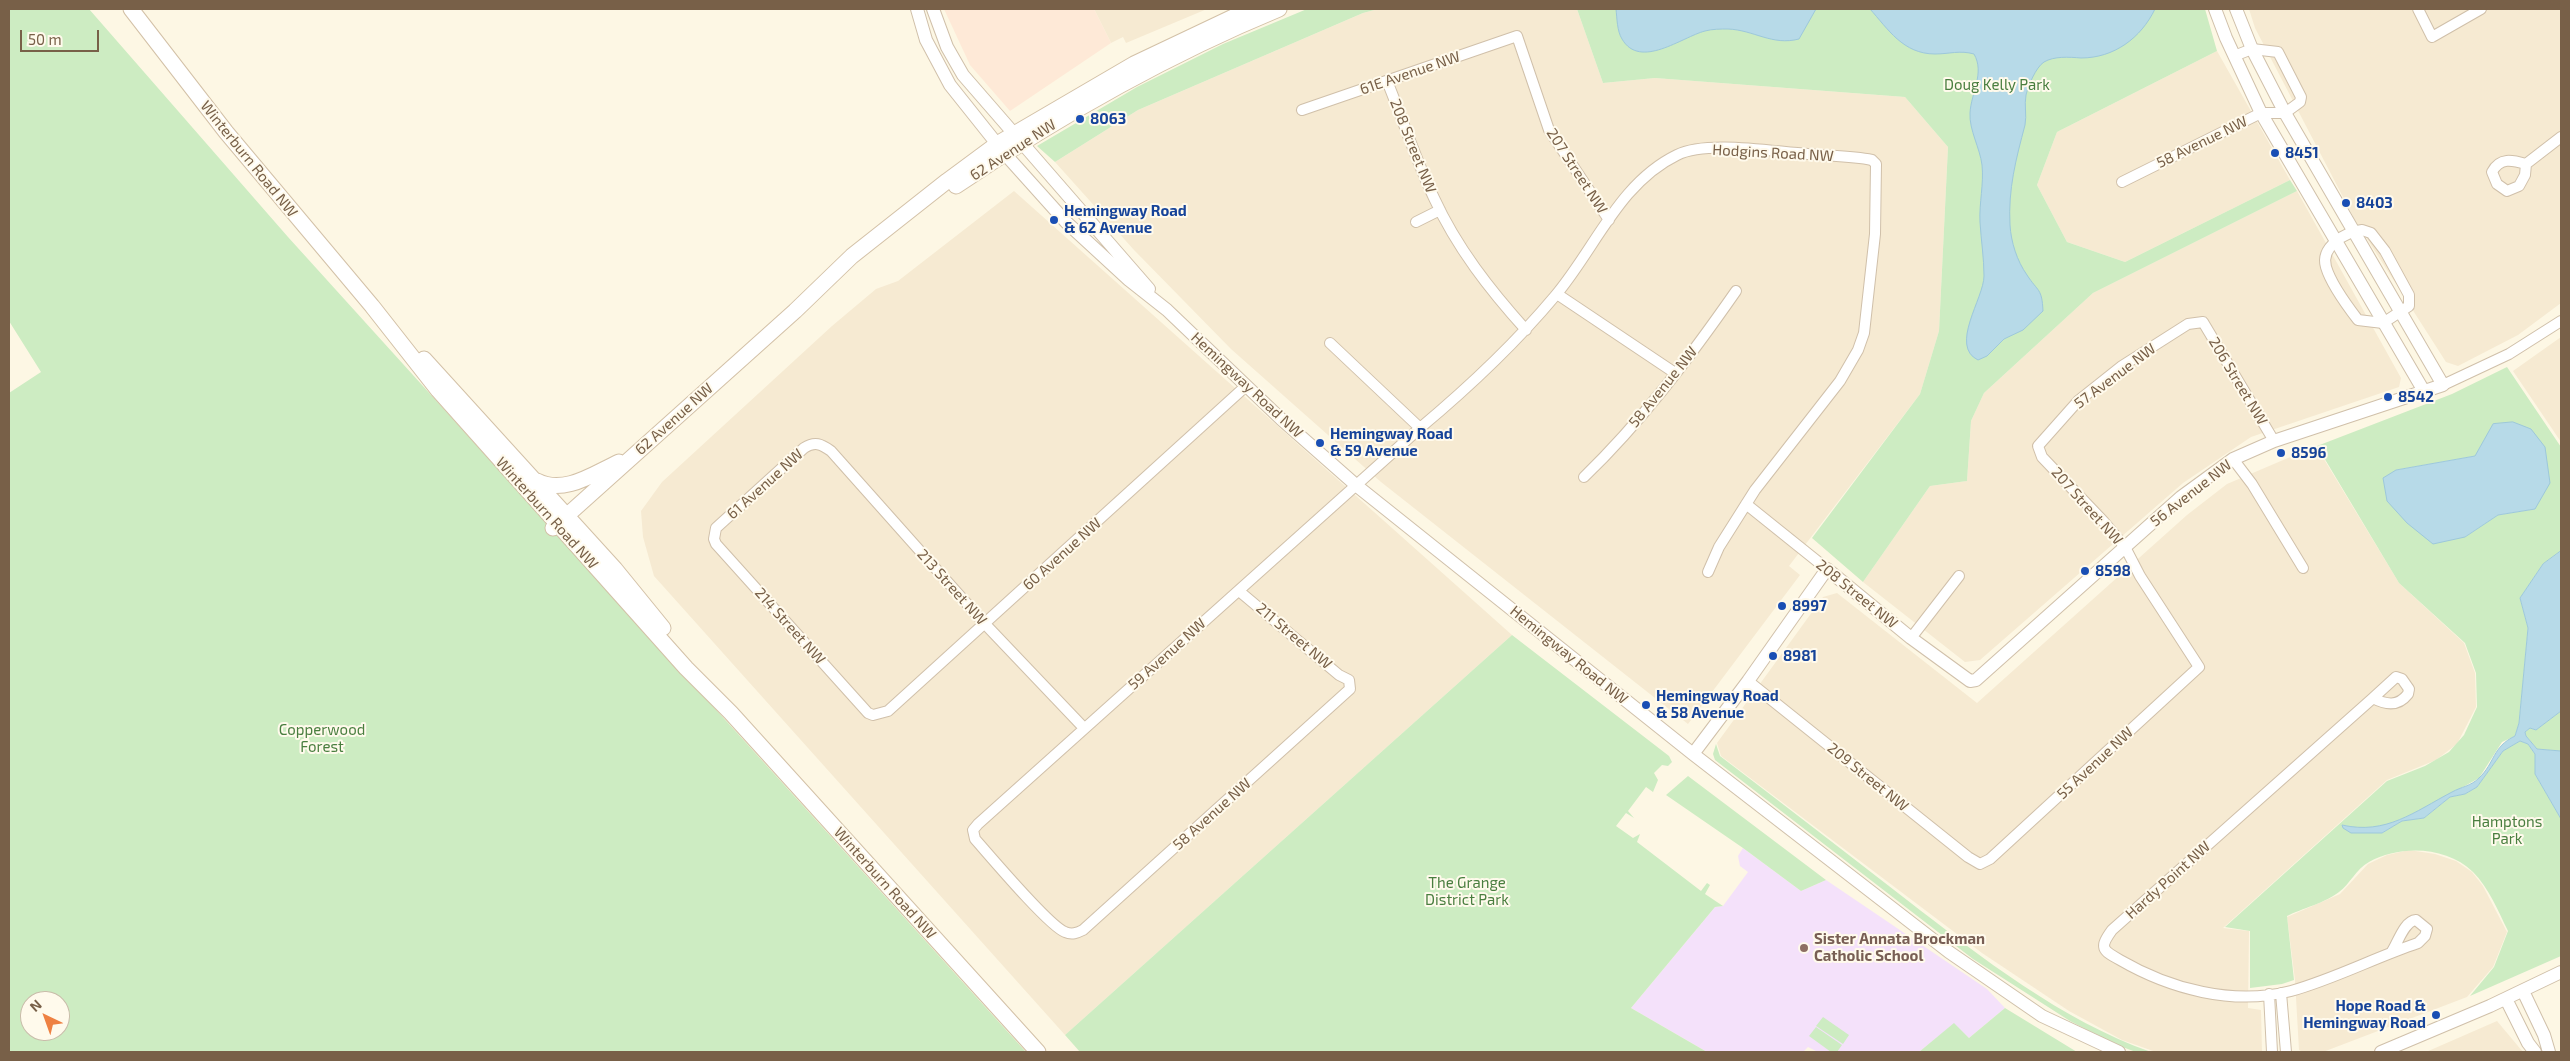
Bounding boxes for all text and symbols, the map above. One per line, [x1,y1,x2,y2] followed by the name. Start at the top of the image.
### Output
[22,20,101,52] scale bar
[28,30,62,48] text: 50 m
[1358,47,1462,99] street label: 61E Avenue NW
[1944,76,2050,94] park label: Doug Kelly Park
[1386,96,1440,196] street label: 208 Street NW
[197,97,301,221] street label: Winterburn Road NW
[1090,110,1126,128] place label: 8063
[2154,112,2250,172] street label: 58 Avenue NW
[1074,113,1086,125] marker: 8063
[967,116,1059,184] street label: 62 Avenue NW
[1543,125,1611,217] street label: 207 Street NW
[1712,141,1834,165] street label: Hodgins Road NW
[2285,144,2319,162] place label: 8451
[2269,147,2281,159] marker: 8451
[2356,194,2393,212] place label: 8403
[2340,197,2352,209] marker: 8403
[1064,202,1187,237] place label: Hemingway Road & 62 Avenue
[1048,214,1060,226] marker: Hemingway Road & 62 Avenue
[1187,328,1307,442] street label: Hemingway Road NW
[2205,334,2271,428] street label: 206 Street NW
[2071,339,2159,413] street label: 57 Avenue NW
[1625,343,1701,431] street label: 58 Avenue NW
[631,379,717,459] street label: 62 Avenue NW
[2398,388,2434,406] place label: 8542
[2382,391,2394,403] marker: 8542
[1330,425,1453,460] place label: Hemingway Road & 59 Avenue
[1314,437,1326,449] marker: Hemingway Road & 59 Avenue
[2291,444,2326,462] place label: 8596
[723,445,807,523] street label: 61 Avenue NW
[2275,447,2287,459] marker: 8596
[492,453,602,573] street label: Winterburn Road NW
[2147,456,2235,530] street label: 56 Avenue NW
[2047,463,2127,549] street label: 207 Street NW
[1019,514,1105,594] street label: 60 Avenue NW
[913,545,991,629] street label: 213 Street NW
[1813,556,1901,632] street label: 208 Street NW
[2095,562,2131,580] place label: 8598
[2079,565,2091,577] marker: 8598
[751,584,829,668] street label: 214 Street NW
[1792,597,1827,615] place label: 8997
[1252,599,1336,673] street label: 211 Street NW
[1776,600,1788,612] marker: 8997
[1506,602,1632,708] street label: Hemingway Road NW
[1124,614,1210,694] street label: 59 Avenue NW
[1783,647,1817,665] place label: 8981
[1767,650,1779,662] marker: 8981
[1656,687,1779,722] place label: Hemingway Road & 58 Avenue
[1640,699,1652,711] marker: Hemingway Road & 58 Avenue
[279,721,365,756] park label: Copperwood Forest
[2053,723,2137,803] street label: 55 Avenue NW
[1824,739,1912,815] street label: 209 Street NW
[1169,774,1255,854] street label: 58 Avenue NW
[2472,813,2542,848] park label: Hamptons Park
[830,823,940,943] street label: Winterburn Road NW
[2122,837,2214,923] street label: Hardy Point NW
[1425,874,1509,909] park label: The Grange District Park
[1814,930,1985,965] place label: Sister Annata Brockman Catholic School
[1798,942,1810,954] marker: Sister Annata Brockman Catholic School
[20,991,70,1041] north arrow
[26,996,45,1015] text: N
[2303,997,2426,1032] place label: Hope Road & Hemingway Road
[2430,1009,2442,1021] marker: Hope Road & Hemingway Road

